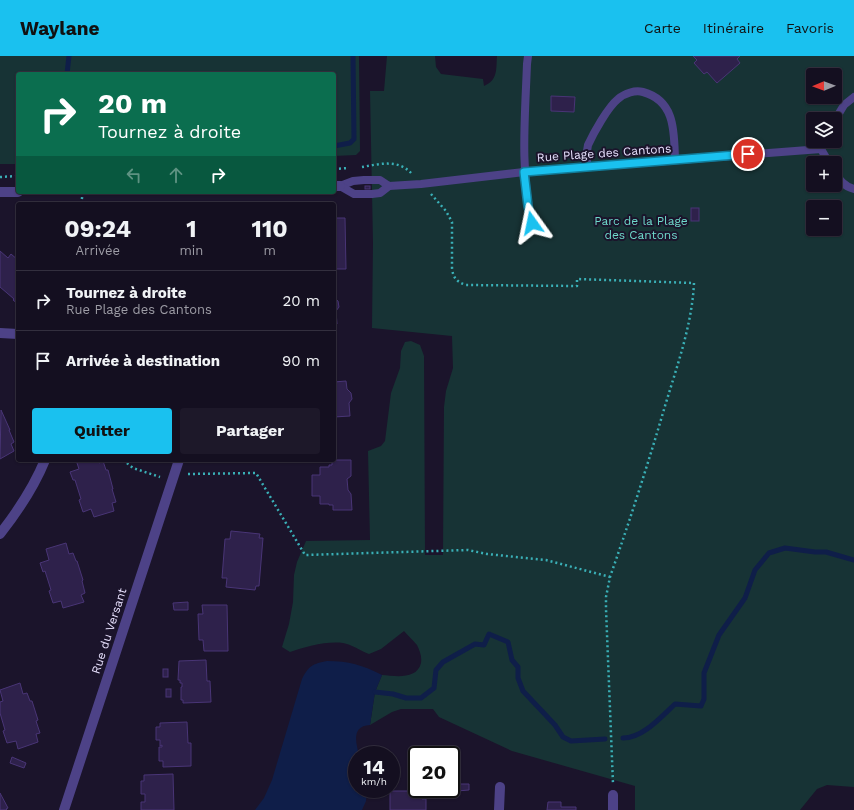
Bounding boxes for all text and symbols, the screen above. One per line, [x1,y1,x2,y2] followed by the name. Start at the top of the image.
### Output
[20,17,99,40] text: Waylane
[644,20,681,36] text: Carte
[703,20,764,36] text: Itinéraire
[786,20,834,36] text: Favoris
[806,68,842,104] north arrow
[806,68,842,236] map controls
[98,87,167,120] text: 20 m
[32,88,84,140] icon: right
[806,112,842,148] button: layers
[98,121,241,142] text: Tournez à droite
[731,137,765,171] pin
[536,141,672,165] street label: Rue Plage des Cantons
[737,143,759,165] icon: arrive
[806,156,842,192] button: +
[123,164,145,186] icon: left
[165,164,187,186] icon: ahead
[207,164,229,186] icon: right
[806,200,842,236] button: −
[511,202,553,244] position arrow
[594,214,688,242] park label: Parc de la Plage des Cantons
[64,215,131,243] text: 09:24
[186,215,197,243] text: 1
[252,215,288,243] text: 110
[76,243,120,258] text: Arrivée
[179,243,203,258] text: min
[263,243,276,258] text: m
[66,284,186,302] text: Tournez à droite
[32,290,54,312] icon: right
[283,292,320,310] text: 20 m
[66,302,212,317] text: Rue Plage des Cantons
[32,350,54,372] icon: arrive
[66,352,220,370] text: Arrivée à destination
[282,352,320,370] text: 90 m
[32,408,172,454] button: Quitter
[180,408,320,454] button: Partager
[89,586,129,676] street label: Rue du Versant
[408,746,460,798] speed limit sign: 20
[363,755,385,779] text: 14
[361,776,387,787] text: km/h

